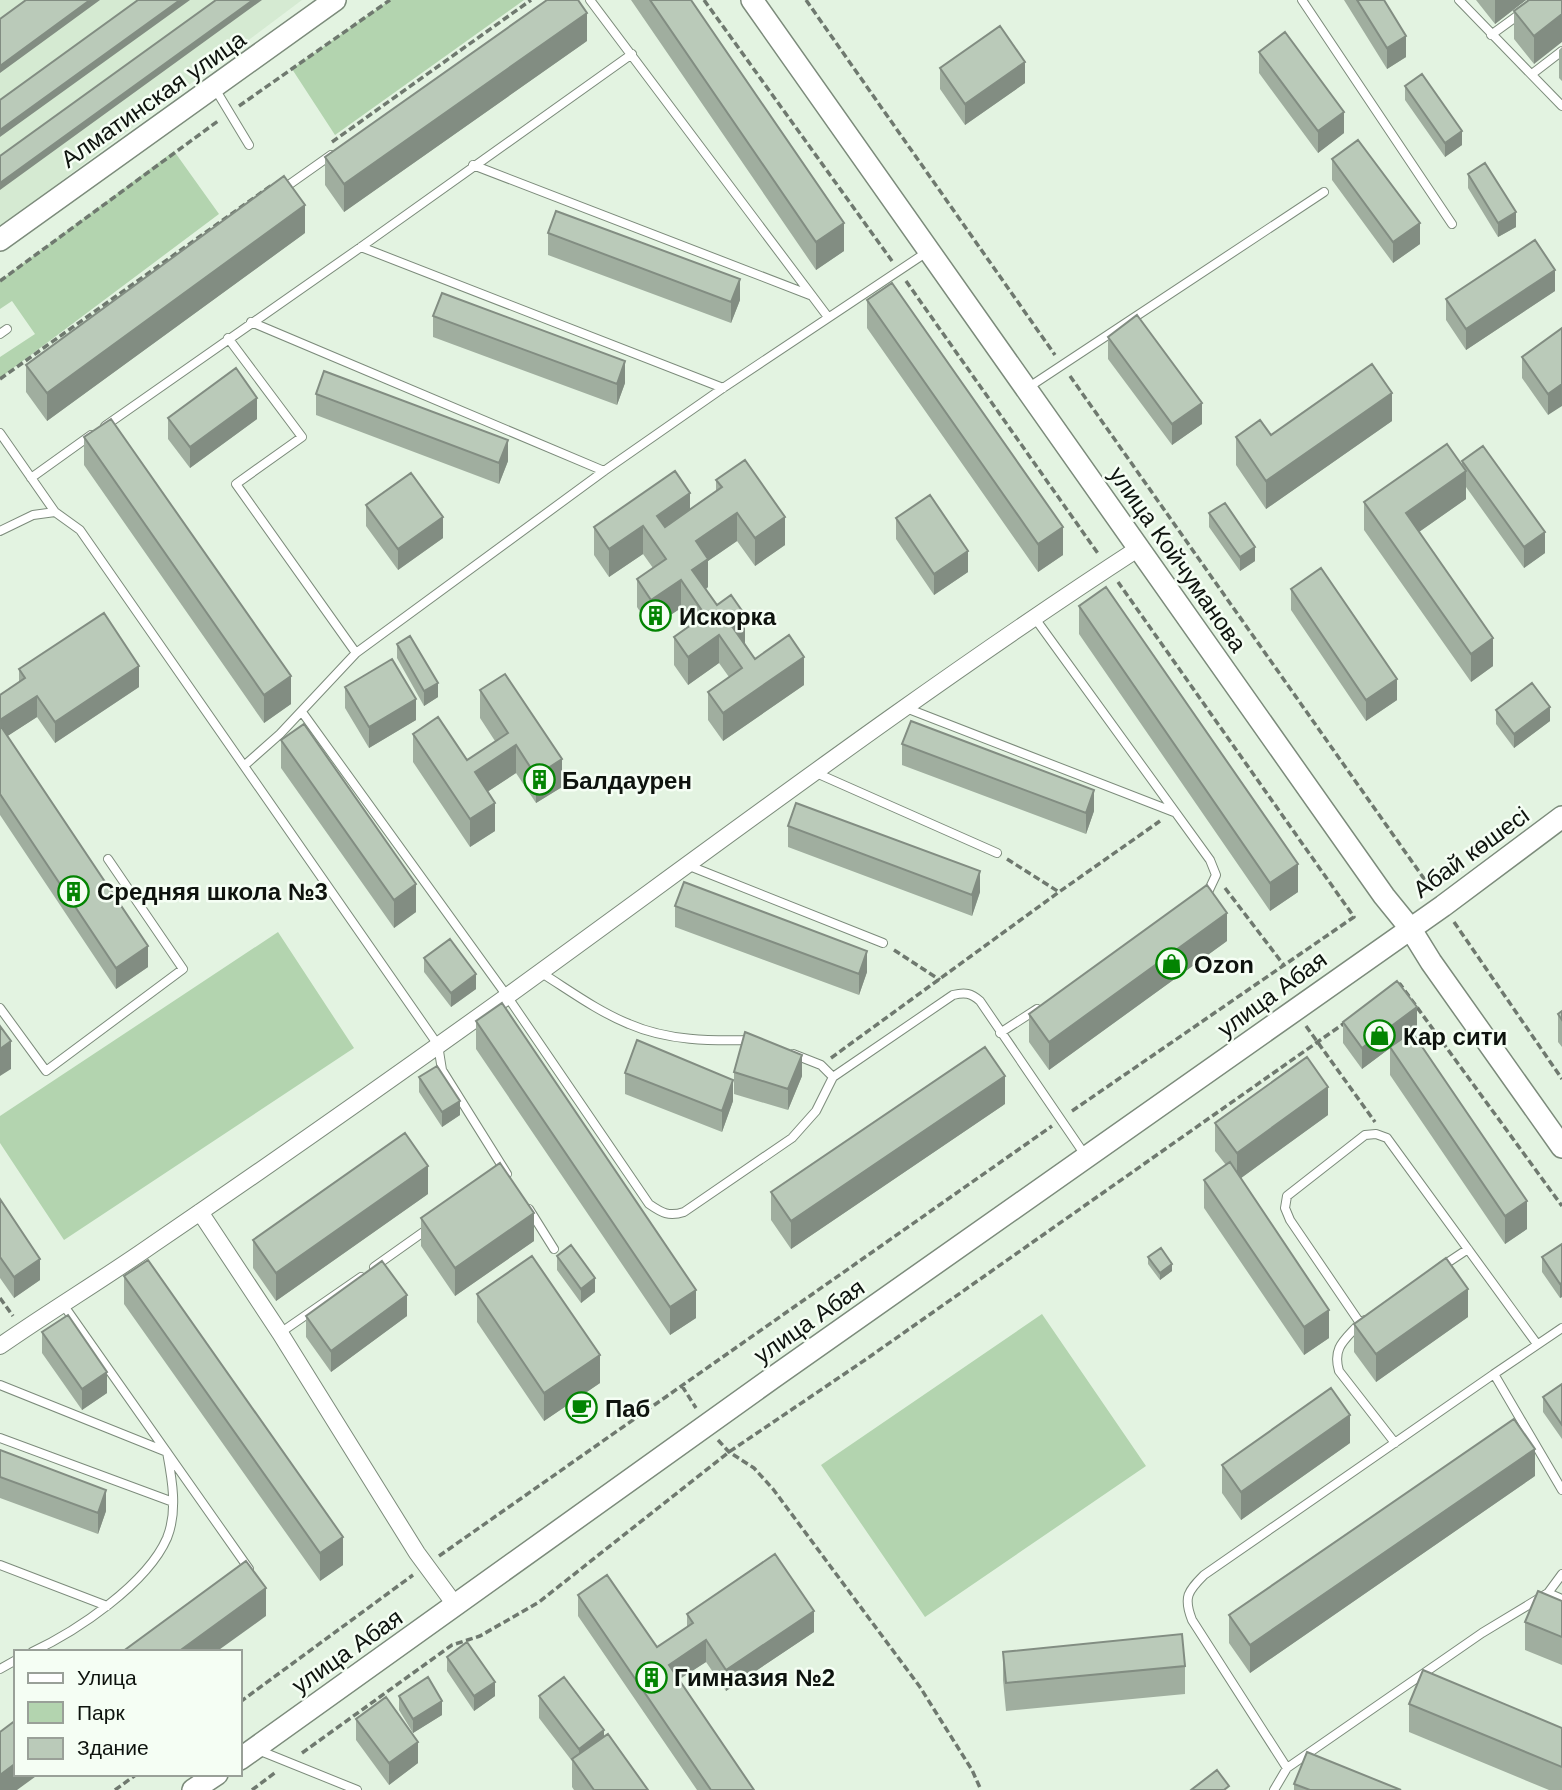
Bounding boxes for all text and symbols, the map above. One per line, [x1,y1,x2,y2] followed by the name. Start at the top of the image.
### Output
[56,25,251,173] street label: Алматинская улица
[1104,461,1252,657] street label: улица Койчуманова
[639,599,673,633] building icon: Искоркa
[679,603,777,630] place label: Искоркa
[522,763,556,797] building icon: Балдаурен
[562,767,692,794] place label: Балдаурен
[1408,801,1534,903] street label: Абай көшесі
[57,874,91,908] building icon: Средняя школа №3
[97,878,328,905] place label: Средняя школа №3
[1212,945,1332,1043] street label: улица Абая
[1154,947,1188,981] shop icon: Ozon
[1194,951,1254,978] place label: Ozon
[1363,1019,1397,1053] shop icon: Кар сити
[1403,1023,1507,1050] place label: Кар сити
[749,1273,869,1369] street label: улица Абая
[565,1391,599,1425] cafe icon: Паб
[605,1395,650,1422] place label: Паб
[287,1603,407,1699] street label: улица Абая
[14,1650,242,1776] legend
[634,1660,668,1694] building icon: Гимназия №2
[674,1664,835,1691] place label: Гимназия №2
[77,1666,137,1689] text: Улица
[77,1701,125,1724] text: Парк
[77,1736,149,1759] text: Здание

